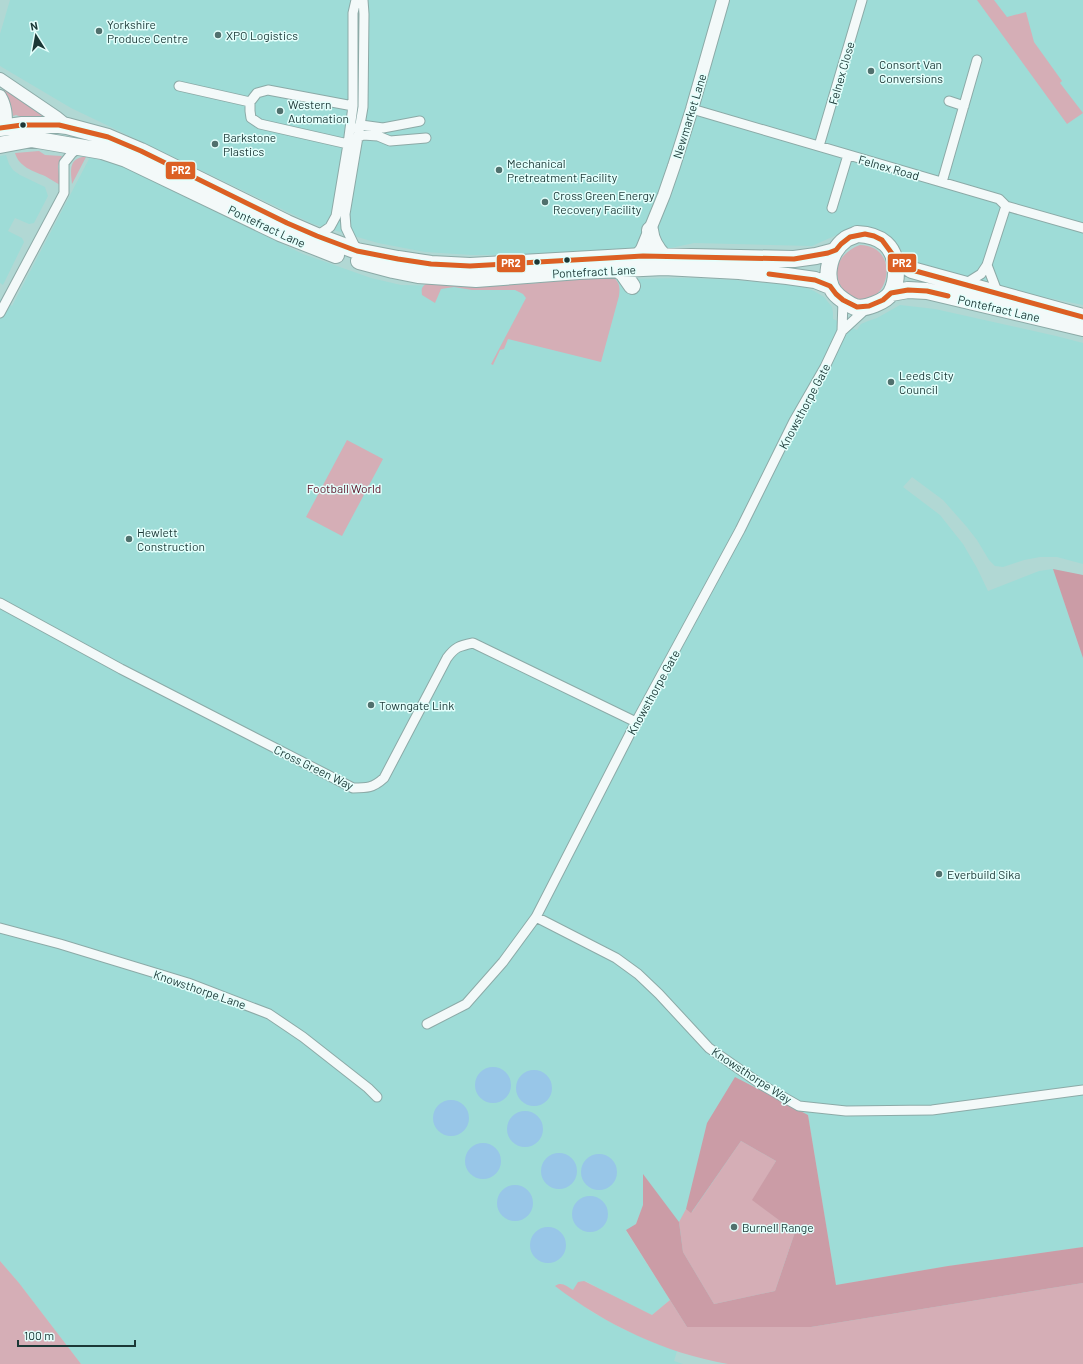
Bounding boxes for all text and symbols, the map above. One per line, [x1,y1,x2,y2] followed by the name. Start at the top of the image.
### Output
[16,16,56,56] north arrow
[107,17,188,45] place label: Yorkshire Produce Centre
[29,19,39,33] text: N
[94,26,104,36] marker: Yorkshire Produce Centre
[226,28,298,42] place label: XPO Logistics
[213,30,223,40] marker: XPO Logistics
[825,40,857,106] street label: Felnex Close
[879,57,943,85] place label: Consort Van Conversions
[866,66,876,76] marker: Consort Van Conversions
[669,72,709,160] street label: Newmarket Lane
[288,97,349,125] place label: Western Automation
[275,106,285,116] marker: Western Automation
[18,120,28,130] unlabelled marker
[223,130,276,158] place label: Barkstone Plastics
[210,139,220,149] marker: Barkstone Plastics
[857,152,921,182] street label: Felnex Road
[507,156,618,184] place label: Mechanical Pretreatment Facility
[165,161,196,180] line badge: PR2
[171,163,191,176] text: PR2
[494,165,504,175] marker: Mechanical Pretreatment Facility
[553,188,655,216] place label: Cross Green Energy Recovery Facility
[540,197,550,207] marker: Cross Green Energy Recovery Facility
[226,202,308,250] street label: Pontefract Lane
[887,253,917,273] line badge: PR2
[496,254,526,273] line badge: PR2
[562,255,572,265] unlabelled marker
[501,256,521,269] text: PR2
[892,256,912,269] text: PR2
[532,257,542,267] unlabelled marker
[552,262,636,280] street label: Pontefract Lane
[957,292,1041,324] street label: Pontefract Lane
[776,361,832,451] street label: Knowsthorpe Gate
[899,368,954,396] place label: Leeds City Council
[886,377,896,387] marker: Leeds City Council
[307,481,381,495] park label: Football World
[137,525,205,553] place label: Hewlett Construction
[124,534,134,544] marker: Hewlett Construction
[624,647,682,737] street label: Knowsthorpe Gate
[379,698,454,712] place label: Towngate Link
[366,700,376,710] marker: Towngate Link
[272,742,356,793] street label: Cross Green Way
[947,867,1020,881] place label: Everbuild Sika
[934,869,944,879] marker: Everbuild Sika
[152,967,248,1011] street label: Knowsthorpe Lane
[709,1044,795,1106] street label: Knowsthorpe Way
[742,1220,814,1234] place label: Burnell Range
[729,1222,739,1232] marker: Burnell Range
[18,1322,135,1348] scale bar
[24,1328,54,1342] text: 100 m

